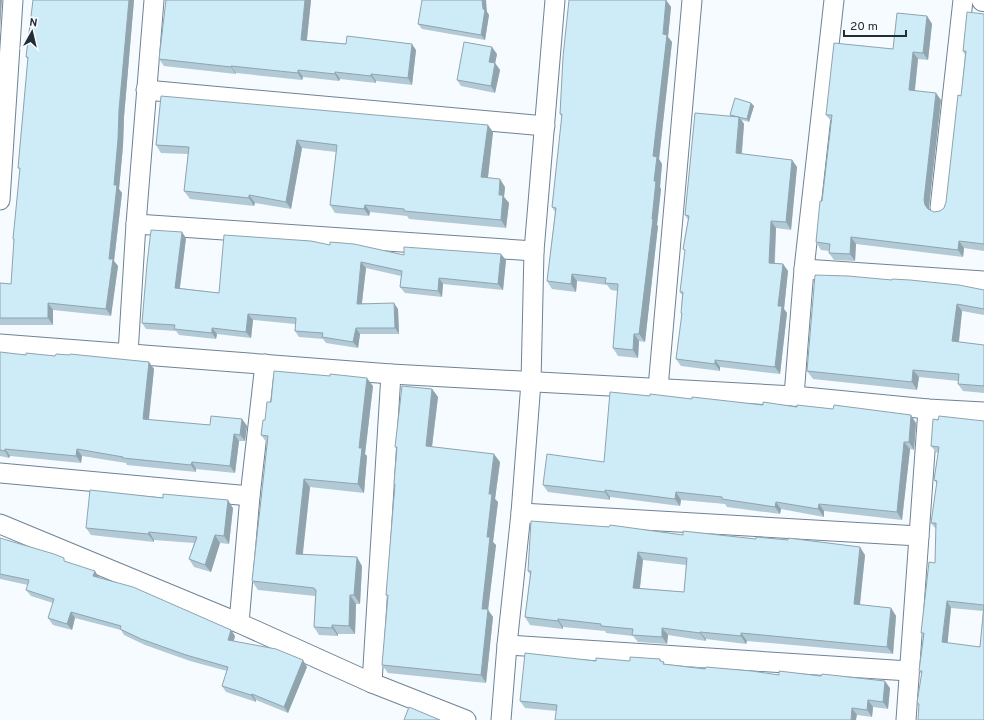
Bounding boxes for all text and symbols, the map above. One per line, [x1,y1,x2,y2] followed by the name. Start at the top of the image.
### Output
[12,12,52,52] north arrow
[844,12,906,38] scale bar
[28,16,38,31] text: N
[850,19,878,35] text: 20 m

